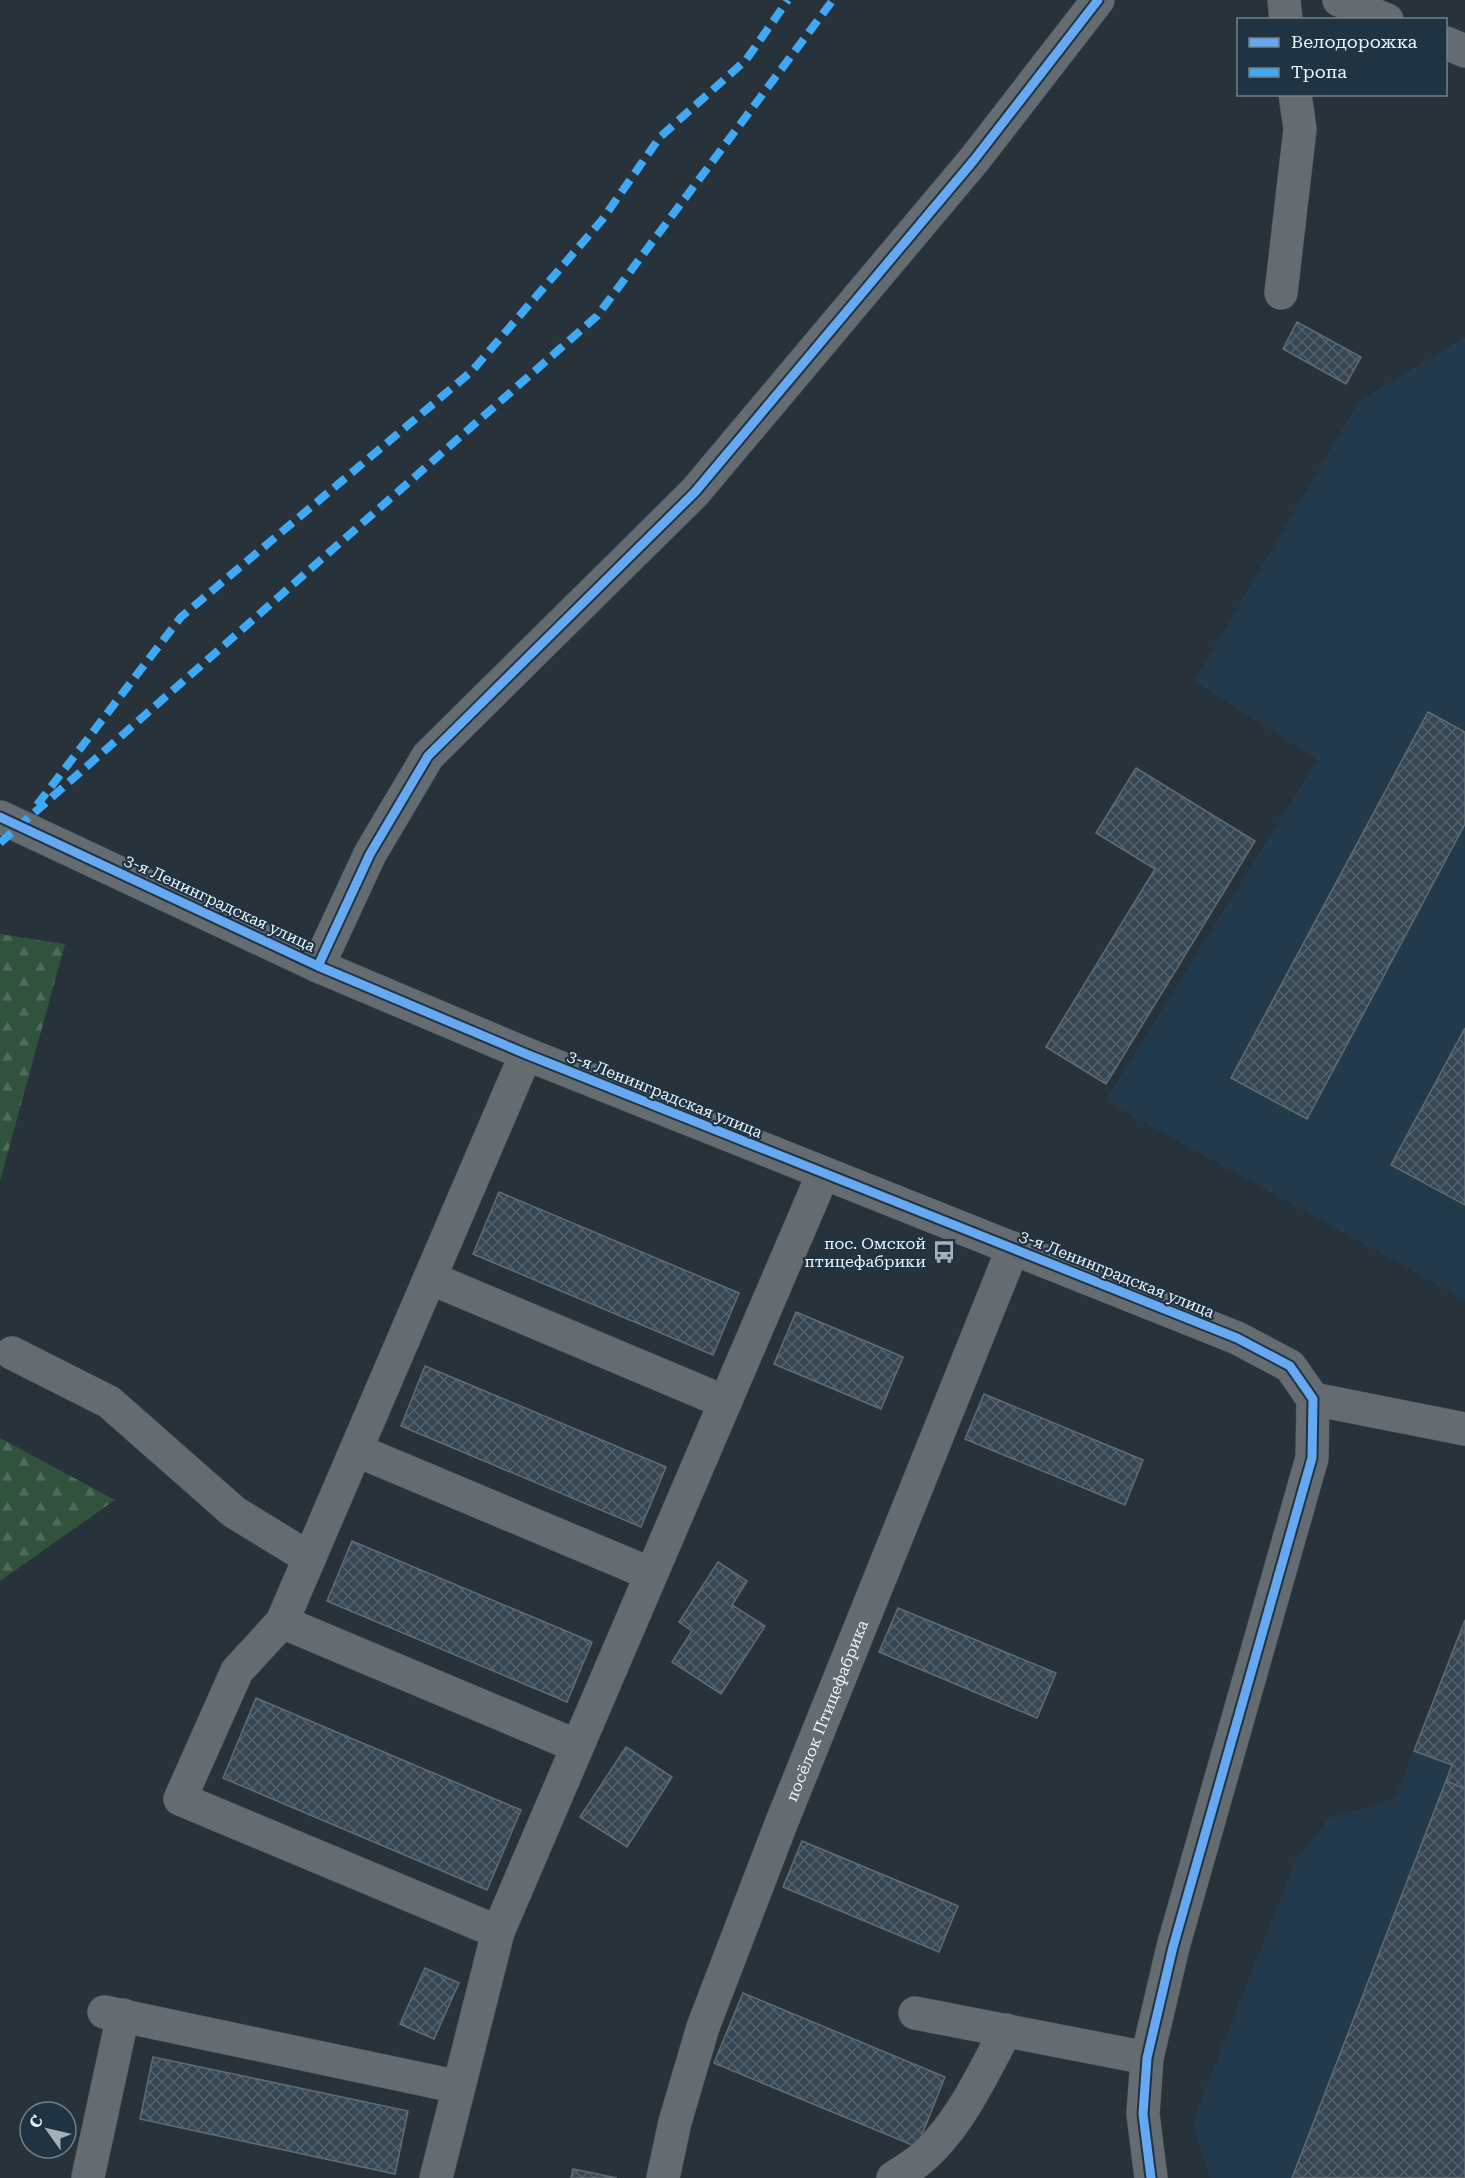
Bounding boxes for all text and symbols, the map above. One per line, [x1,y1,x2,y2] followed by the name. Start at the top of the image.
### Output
[1237,18,1447,96] legend
[1291,31,1417,52] text: Велодорожка
[1291,61,1347,82] text: Тропа
[121,850,319,956] street label: 3-я Ленинградская улица
[565,1046,766,1142] street label: 3-я Ленинградская улица
[1017,1226,1218,1322] street label: 3-я Ленинградская улица
[805,1234,926,1271] place label: пос. Омской птицефабрики
[931,1239,957,1265] bus stop icon: пос. Омской птицефабрики
[782,1617,872,1804] street label: посёлок Птицефабрика
[18,2100,78,2160] north arrow
[25,2112,47,2132] text: С

